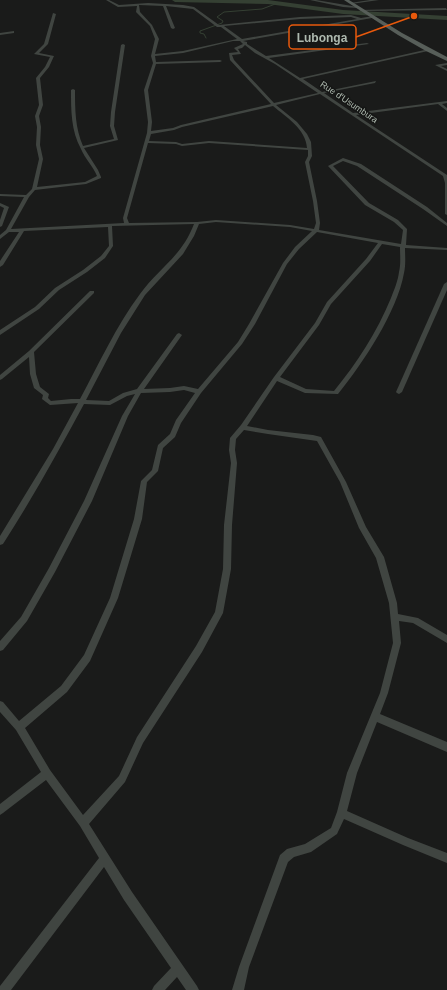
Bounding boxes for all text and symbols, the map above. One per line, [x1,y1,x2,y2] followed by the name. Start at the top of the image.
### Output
[289,25,356,49] callout: Lubonga
[297,31,348,45] text: Lubonga
[318,79,380,125] street label: Rue d'Usumbura

